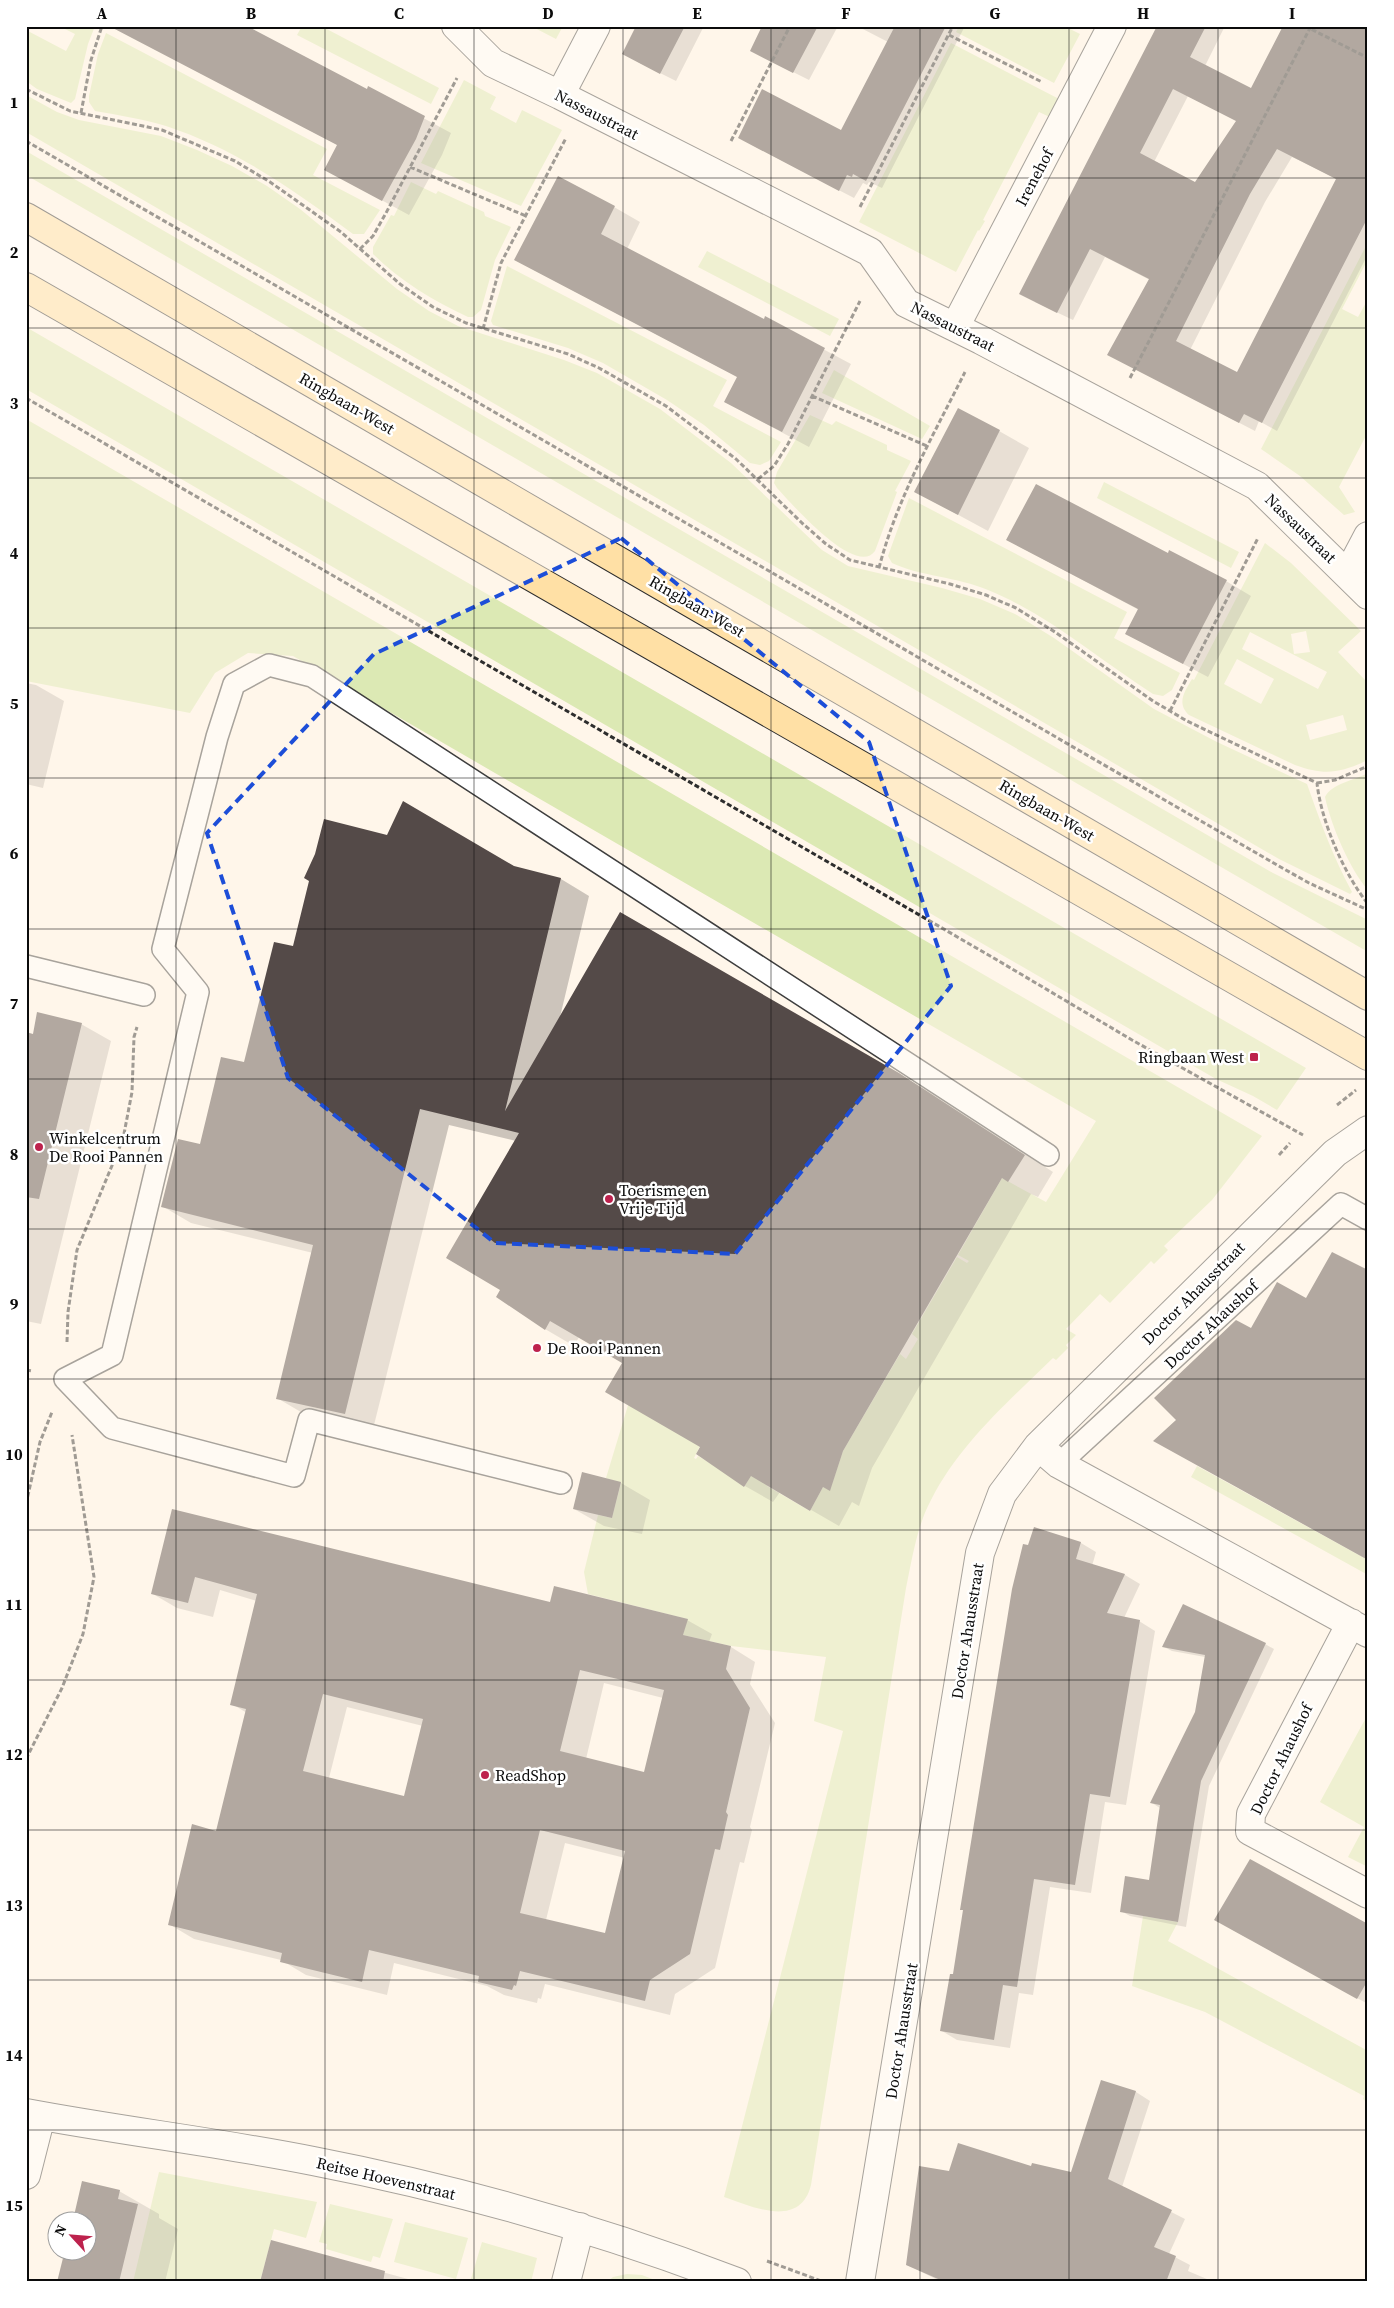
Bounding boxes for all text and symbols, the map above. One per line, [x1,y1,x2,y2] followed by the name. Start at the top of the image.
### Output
[97,2,108,24] text: A
[246,2,257,24] text: B
[394,2,404,24] text: C
[542,2,554,24] text: D
[692,2,702,24] text: E
[841,2,851,24] text: F
[990,2,1001,24] text: G
[1137,2,1149,24] text: H
[1289,2,1295,24] text: I
[551,83,643,145] street label: Nassaustraat
[10,91,18,113] text: 1
[1010,143,1059,210] street label: Irenehof
[10,241,19,263] text: 2
[907,295,999,357] street label: Nassaustraat
[295,367,399,440] street label: Ringbaan-West
[10,392,19,414] text: 3
[1261,488,1342,568] street label: Nassaustraat
[10,542,19,564] text: 4
[645,570,749,643] street label: Ringbaan-West
[10,692,19,714] text: 5
[995,774,1099,847] street label: Ringbaan-West
[10,842,19,864] text: 6
[10,992,19,1014] text: 7
[1138,1046,1245,1068] place label: Ringbaan West
[1248,1051,1260,1063] marker: Ringbaan West
[49,1127,164,1167] place label: Winkelcentrum De Rooi Pannen
[33,1141,45,1153] marker: Winkelcentrum De Rooi Pannen
[10,1143,18,1165] text: 8
[619,1179,707,1219] place label: Toerisme en Vrije Tijd
[603,1193,615,1205] marker: Toerisme en Vrije Tijd
[1137,1236,1250,1349] street label: Doctor Ahausstraat
[1159,1274,1264,1373] street label: Doctor Ahaushof
[10,1293,19,1315] text: 9
[547,1337,662,1359] place label: De Rooi Pannen
[531,1342,543,1354] marker: De Rooi Pannen
[5,1443,23,1465] text: 10
[945,1561,989,1701] street label: Doctor Ahausstraat
[5,1593,23,1615] text: 11
[1245,1699,1318,1818] street label: Doctor Ahaushof
[5,1743,23,1765] text: 12
[495,1764,566,1786] place label: ReadShop
[479,1769,491,1781] marker: ReadShop
[5,1894,23,1916] text: 13
[879,1961,923,2101] street label: Doctor Ahausstraat
[5,2044,23,2066] text: 14
[314,2151,458,2205] street label: Reitse Hoevenstraat
[5,2194,23,2216] text: 15
[48,2210,98,2260] north arrow
[49,2221,72,2239] text: N

